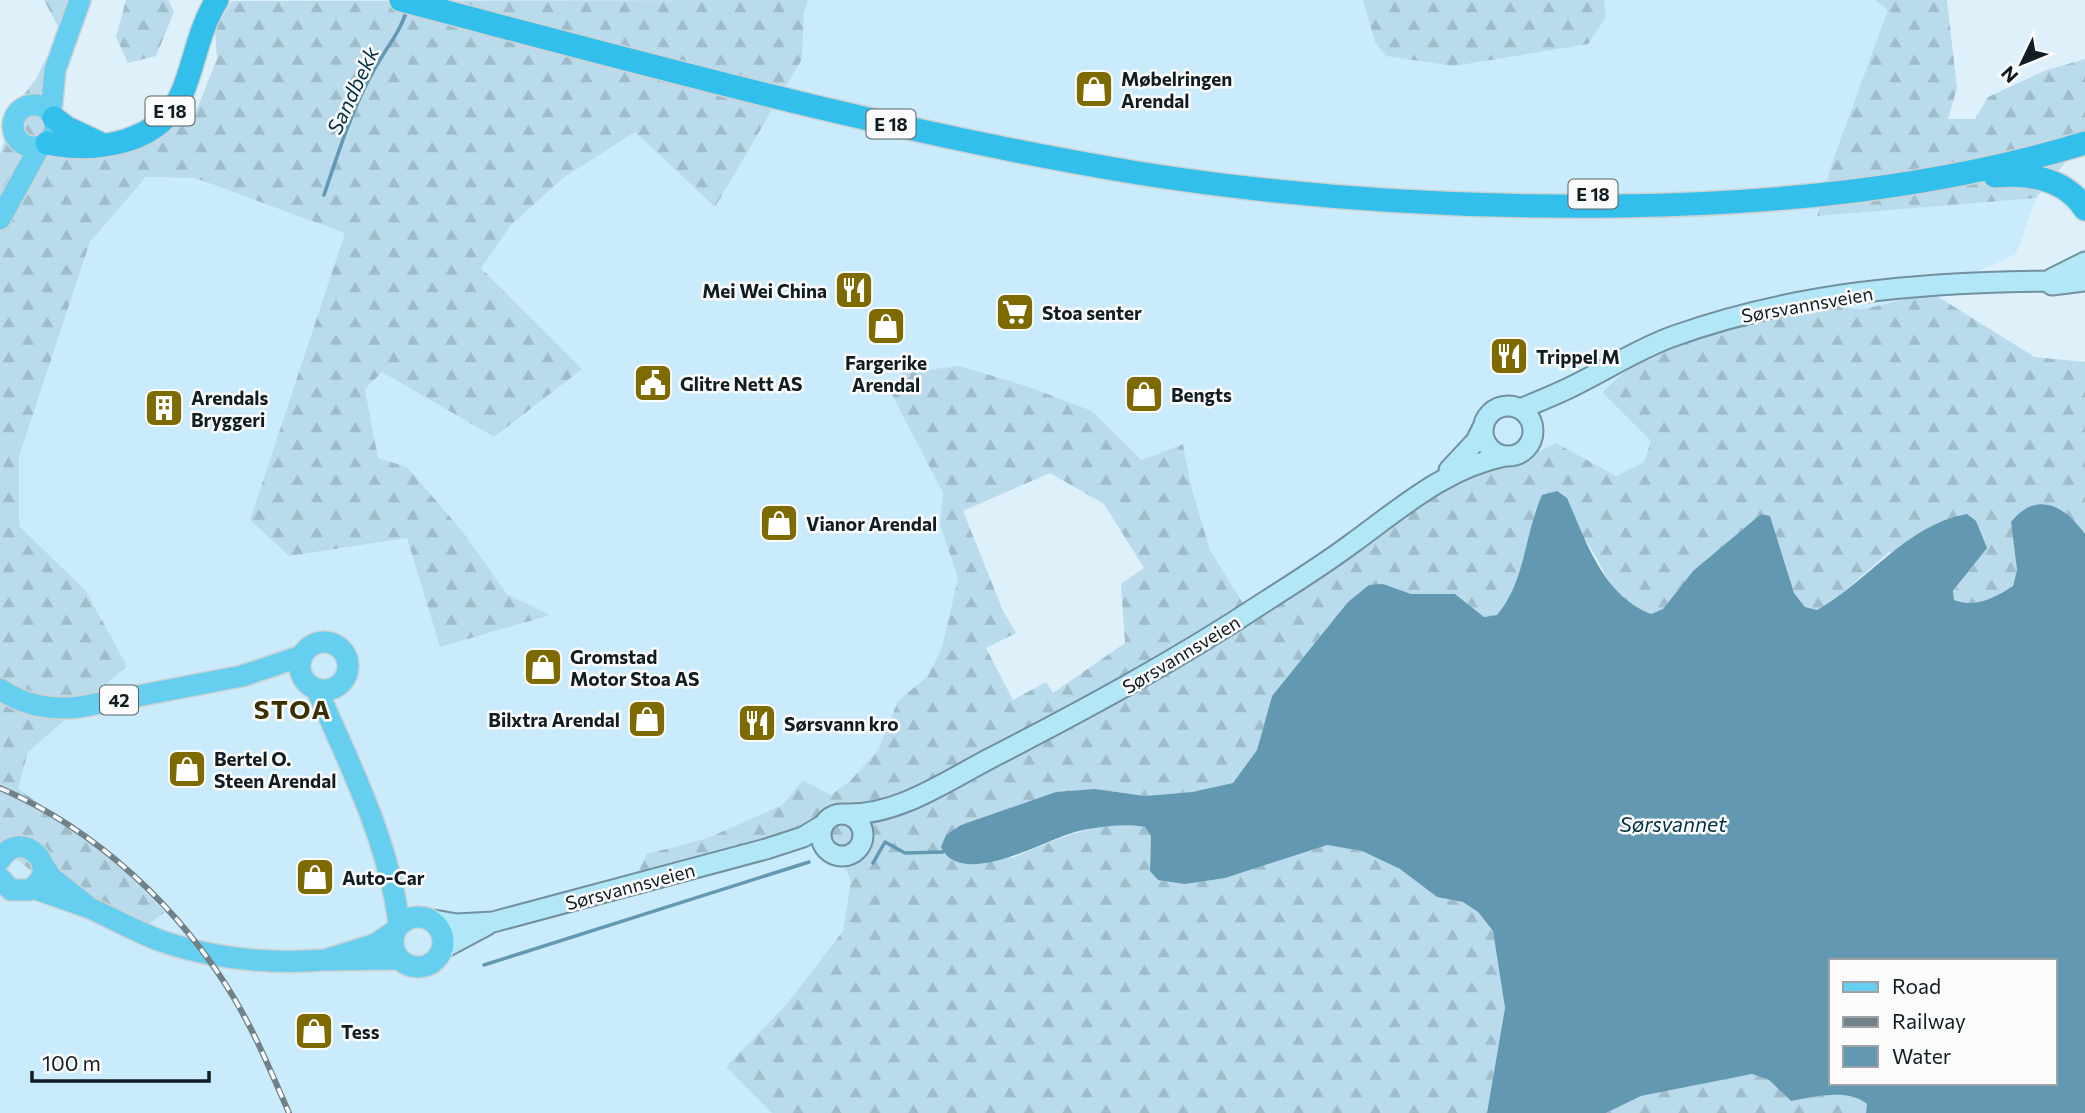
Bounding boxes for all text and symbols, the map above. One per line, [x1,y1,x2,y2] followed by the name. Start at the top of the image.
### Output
[1987,28,2057,98] north arrow
[321,42,383,138] water label: Sandbekk
[1996,62,2022,88] text: N
[1121,67,1232,112] place label: Møbelringen Arendal
[1073,68,1115,110] shop icon: Møbelringen Arendal
[146,96,194,126] road number: E 18
[866,110,916,139] road number: E 18
[1568,180,1618,209] road number: E 18
[833,269,875,311] restaurant icon: Mei Wei China
[702,279,827,302] place label: Mei Wei China
[1739,281,1875,327] street label: Sørsvannsveien
[994,291,1036,333] supermarket icon: Stoa senter
[1042,301,1142,324] place label: Stoa senter
[865,305,907,347] shop icon: Fargerike Arendal
[1488,335,1530,377] restaurant icon: Trippel M
[1536,345,1620,368] place label: Trippel M
[845,351,927,396] place label: Fargerike Arendal
[632,362,674,404] public building icon: Glitre Nett AS
[680,372,802,395] place label: Glitre Nett AS
[1123,373,1165,415] shop icon: Bengts
[1171,383,1232,406] place label: Bengts
[191,386,269,431] place label: Arendals Bryggeri
[143,387,185,429] building icon: Arendals Bryggeri
[758,502,800,544] shop icon: Vianor Arendal
[806,512,937,535] place label: Vianor Arendal
[1118,610,1244,698] street label: Sørsvannsveien
[570,645,699,690] place label: Gromstad Motor Stoa AS
[522,646,564,688] shop icon: Gromstad Motor Stoa AS
[100,686,138,714] road number: 42
[254,693,332,724] district label: STOA
[626,698,668,740] shop icon: Bilxtra Arendal
[736,702,778,744] restaurant icon: Sørsvann kro
[488,708,620,731] place label: Bilxtra Arendal
[784,712,899,735] place label: Sørsvann kro
[214,747,336,792] place label: Bertel O. Steen Arendal
[166,748,208,790] shop icon: Bertel O. Steen Arendal
[1619,811,1727,836] water label: Sørsvannet
[294,856,336,898] shop icon: Auto-Car
[563,858,697,914] street label: Sørsvannsveien
[342,866,425,889] place label: Auto-Car
[1829,959,2057,1085] legend
[1892,973,1941,998] text: Road
[1892,1008,1966,1033] text: Railway
[293,1010,335,1052] shop icon: Tess
[341,1020,380,1043] place label: Tess
[32,1040,208,1084] scale bar
[1892,1043,1951,1068] text: Water
[42,1050,101,1075] text: 100 m

